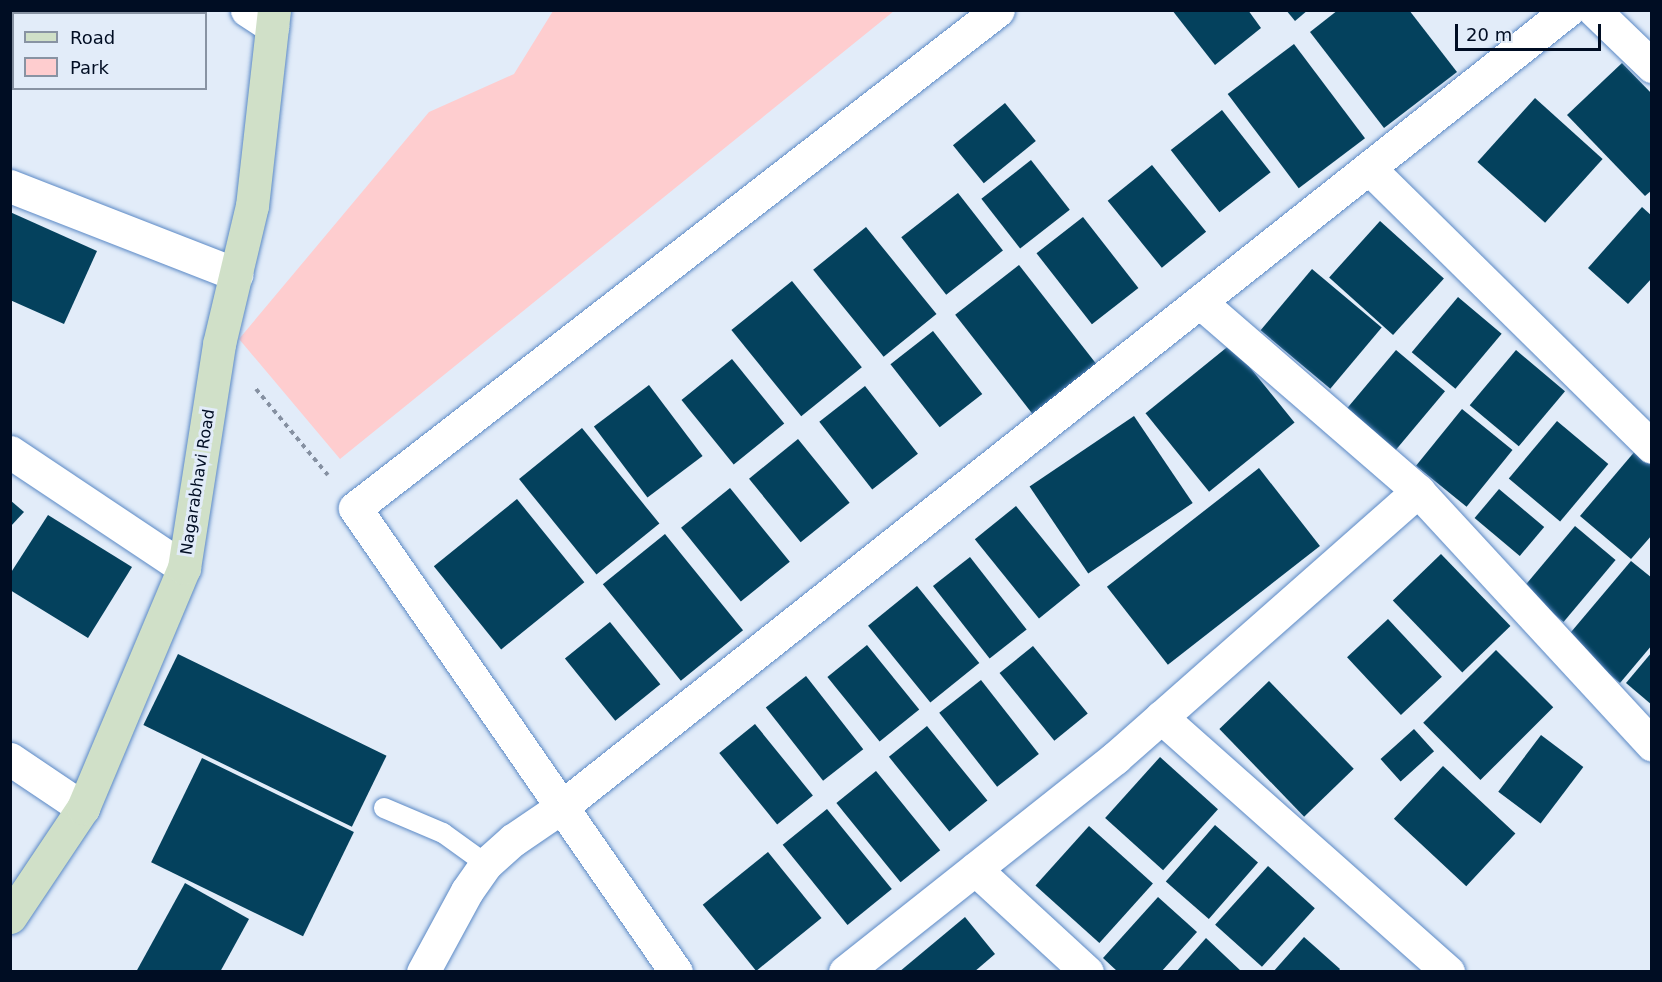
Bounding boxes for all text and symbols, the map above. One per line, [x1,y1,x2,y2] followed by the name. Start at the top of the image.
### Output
[12,12,207,90] legend
[1458,12,1604,50] scale bar
[1466,24,1512,45] text: 20 m
[70,27,115,48] text: Road
[70,57,109,78] text: Park
[177,408,219,556] street label: Nagarabhavi Road

